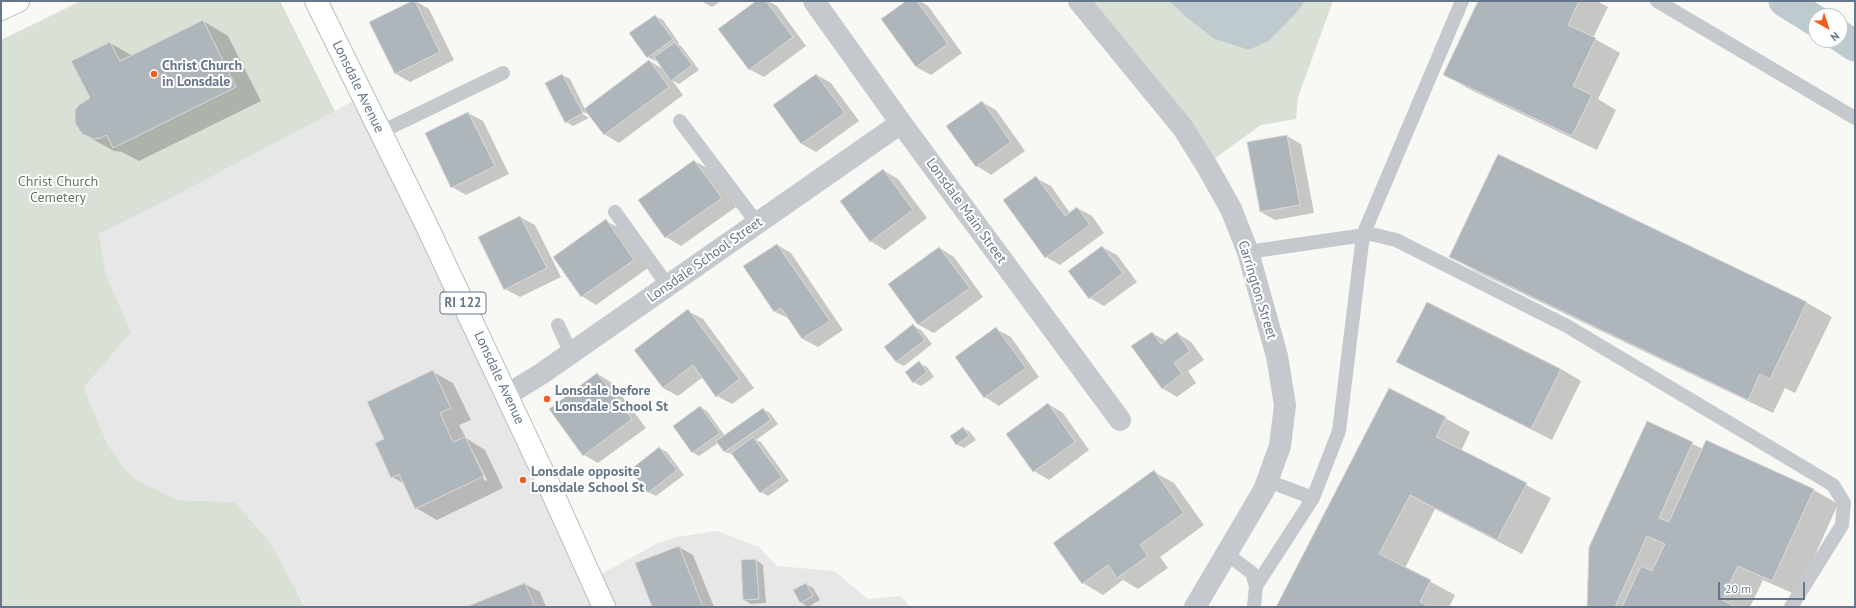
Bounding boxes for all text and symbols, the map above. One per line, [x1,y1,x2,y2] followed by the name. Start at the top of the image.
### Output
[1808,8,1848,48] north arrow
[1828,29,1842,44] text: N
[328,38,388,136] street label: Lonsdale Avenue
[162,58,242,90] place label: Christ Church in Lonsdale
[149,69,159,79] marker: Christ Church in Lonsdale
[922,155,1010,267] street label: Lonsdale Main Street
[18,174,98,206] park label: Christ Church Cemetery
[644,214,766,306] street label: Lonsdale School Street
[1234,239,1280,341] street label: Carrington Street
[440,292,486,314] road number: RI 122
[470,329,528,427] street label: Lonsdale Avenue
[555,383,668,416] place label: Lonsdale before Lonsdale School St
[542,394,552,404] marker: Lonsdale before Lonsdale School St
[531,464,644,496] place label: Lonsdale opposite Lonsdale School St
[518,475,528,485] marker: Lonsdale opposite Lonsdale School St
[1720,574,1807,600] scale bar
[1725,581,1751,596] text: 20 m

